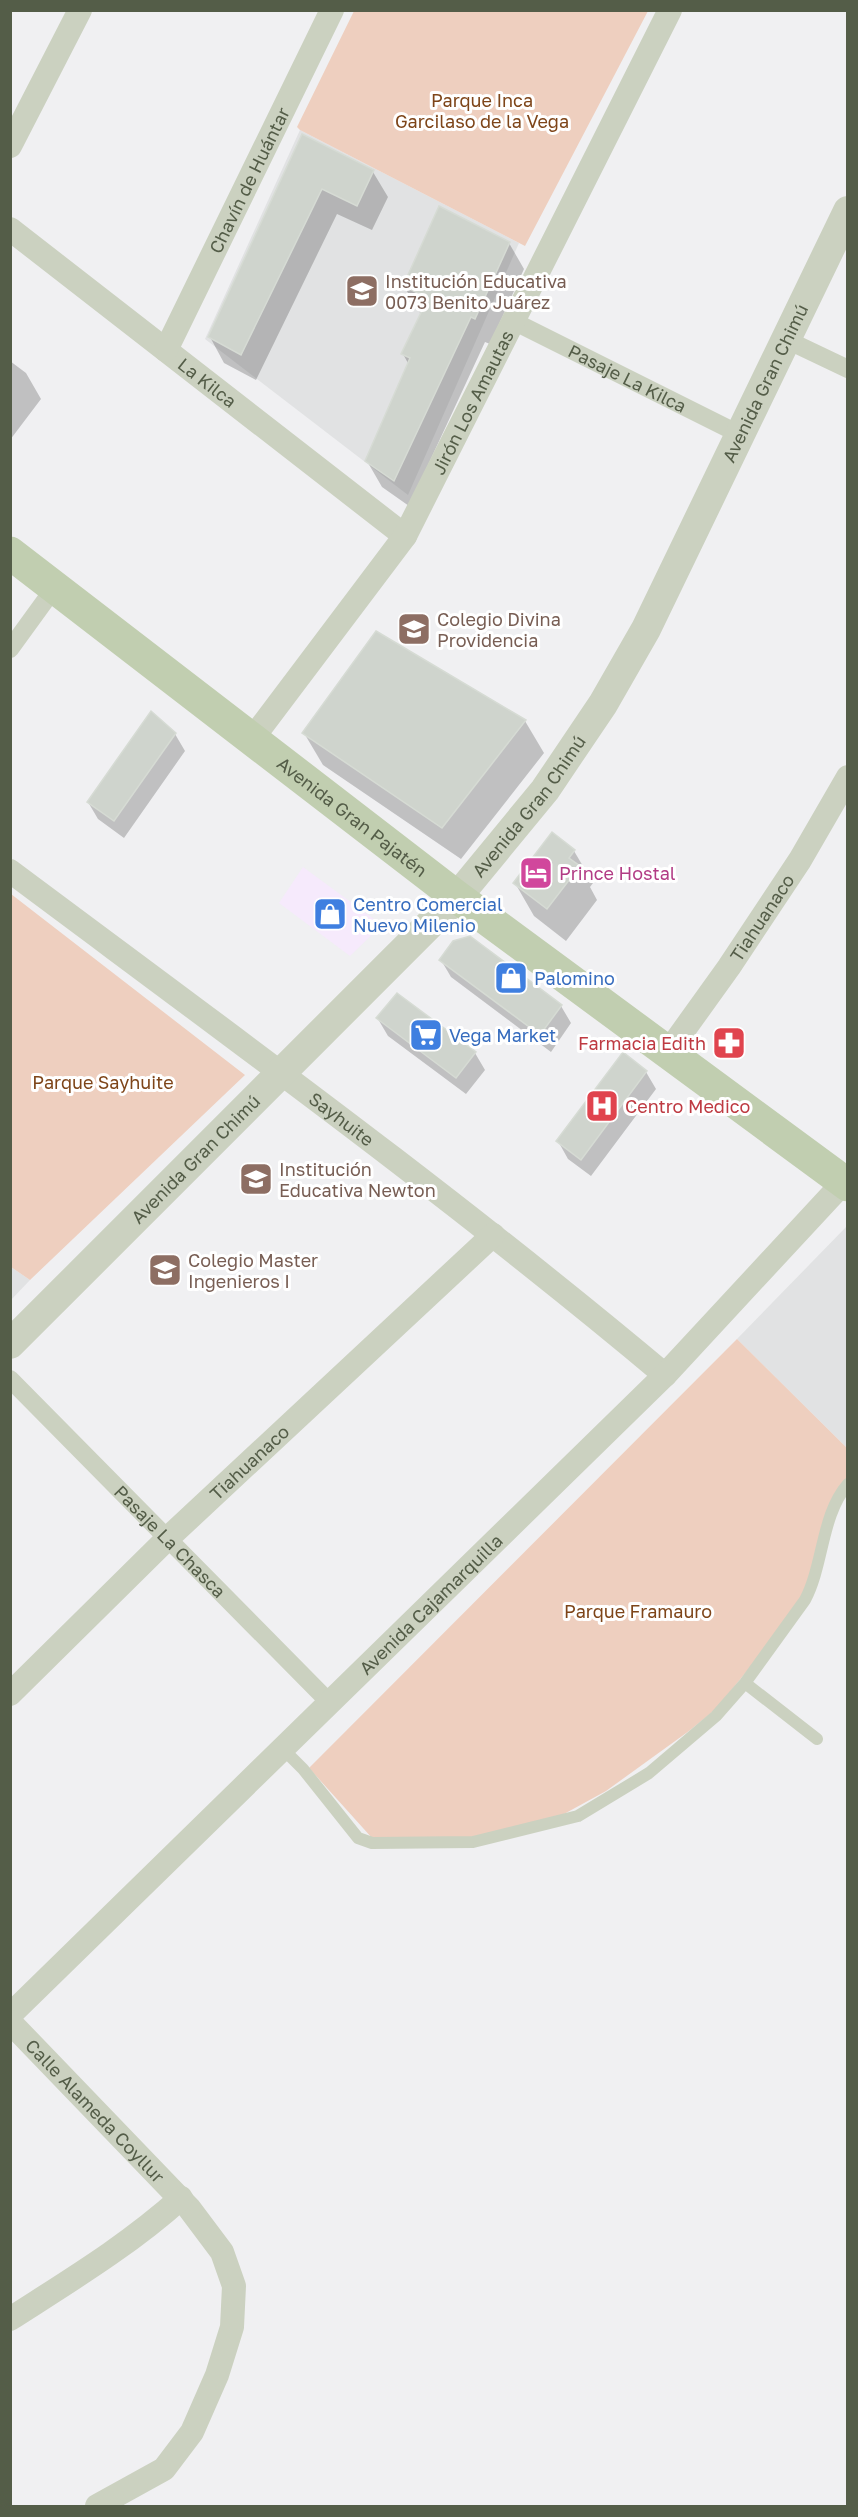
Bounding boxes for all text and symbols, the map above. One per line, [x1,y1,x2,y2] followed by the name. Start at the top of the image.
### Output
[395,89,569,132] park label: Parque Inca Garcilaso de la Vega
[204,104,294,257] street label: Chavín de Huántar
[385,270,567,313] place label: Institución Educativa 0073 Benito Juárez
[344,273,380,309] school or university icon: Institución Educativa 0073 Benito Juárez
[717,300,812,466] street label: Avenida Gran Chimú
[427,326,518,478] street label: Jirón Los Amautas
[565,340,690,417] street label: Pasaje La Kilca
[174,353,241,412] street label: La Kilca
[437,608,561,651] place label: Colegio Divina Providencia
[396,611,432,647] school or university icon: Colegio Divina Providencia
[467,731,590,881] street label: Avenida Gran Chimú
[273,752,432,881] street label: Avenida Gran Pajatén
[518,855,554,891] hotel icon: Prince Hostal
[559,862,676,884] place label: Prince Hostal
[725,870,799,965] street label: Tiahuanaco
[353,893,503,936] place label: Centro Comercial Nuevo Milenio
[312,896,348,932] shop icon: Centro Comercial Nuevo Milenio
[493,960,529,996] shop icon: Palomino
[534,967,615,989] place label: Palomino
[408,1017,444,1053] supermarket icon: Vega Market
[449,1024,556,1046] place label: Vega Market
[711,1025,747,1061] pharmacy icon: Farmacia Edith
[578,1032,706,1054] place label: Farmacia Edith
[32,1071,174,1093] park label: Parque Sayhuite
[305,1087,379,1151] street label: Sayhuite
[584,1088,620,1124] hospital icon: Centro Medico
[126,1090,264,1228] street label: Avenida Gran Chimú
[625,1095,750,1117] place label: Centro Medico
[279,1158,436,1201] place label: Institución Educativa Newton
[238,1161,274,1197] school or university icon: Institución Educativa Newton
[188,1249,318,1292] place label: Colegio Master Ingenieros I
[147,1252,183,1288] school or university icon: Colegio Master Ingenieros I
[205,1420,293,1505] street label: Tiahuanaco
[110,1480,231,1602] street label: Pasaje La Chasca
[354,1529,507,1679] street label: Avenida Cajamarquilla
[564,1600,712,1622] park label: Parque Framauro
[21,2034,169,2187] street label: Calle Alameda Coyllur

